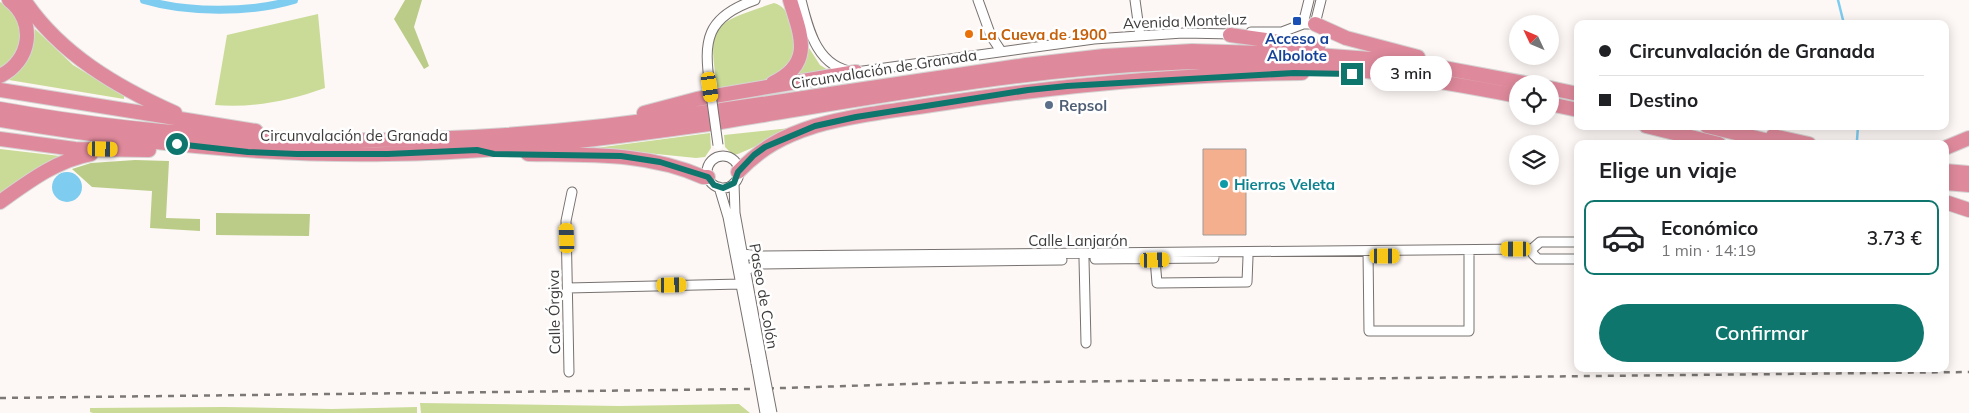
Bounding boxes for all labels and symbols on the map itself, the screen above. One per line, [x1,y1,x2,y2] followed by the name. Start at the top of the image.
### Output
[1122,9,1248,33] street label: Avenida Monteluz
[1291,15,1303,27] marker: Acceso a Albolote
[1509,15,1559,65] north arrow
[979,25,1107,44] place label: La Cueva de 1900
[963,28,975,40] marker: La Cueva de 1900
[1265,29,1329,65] place label: Acceso a Albolote
[790,45,978,93] street label: Circunvalación de Granada
[1370,56,1452,92] callout: 3 min
[1341,63,1363,85] route end
[700,71,719,103] car
[1059,96,1107,115] place label: Repsol
[1043,99,1055,111] marker: Repsol
[260,126,448,145] street label: Circunvalación de Granada
[166,133,188,155] route start
[87,141,118,157] car
[1234,175,1335,194] place label: Hierros Veleta
[1218,178,1230,190] marker: Hierros Veleta
[558,223,575,253] car
[1028,231,1128,250] street label: Calle Lanjarón
[745,242,783,350] street label: Paseo de Colón
[1501,242,1531,257] car
[1370,249,1400,264] car
[1139,252,1170,268] car
[544,270,564,354] street label: Calle Órgiva
[656,277,687,293] car

